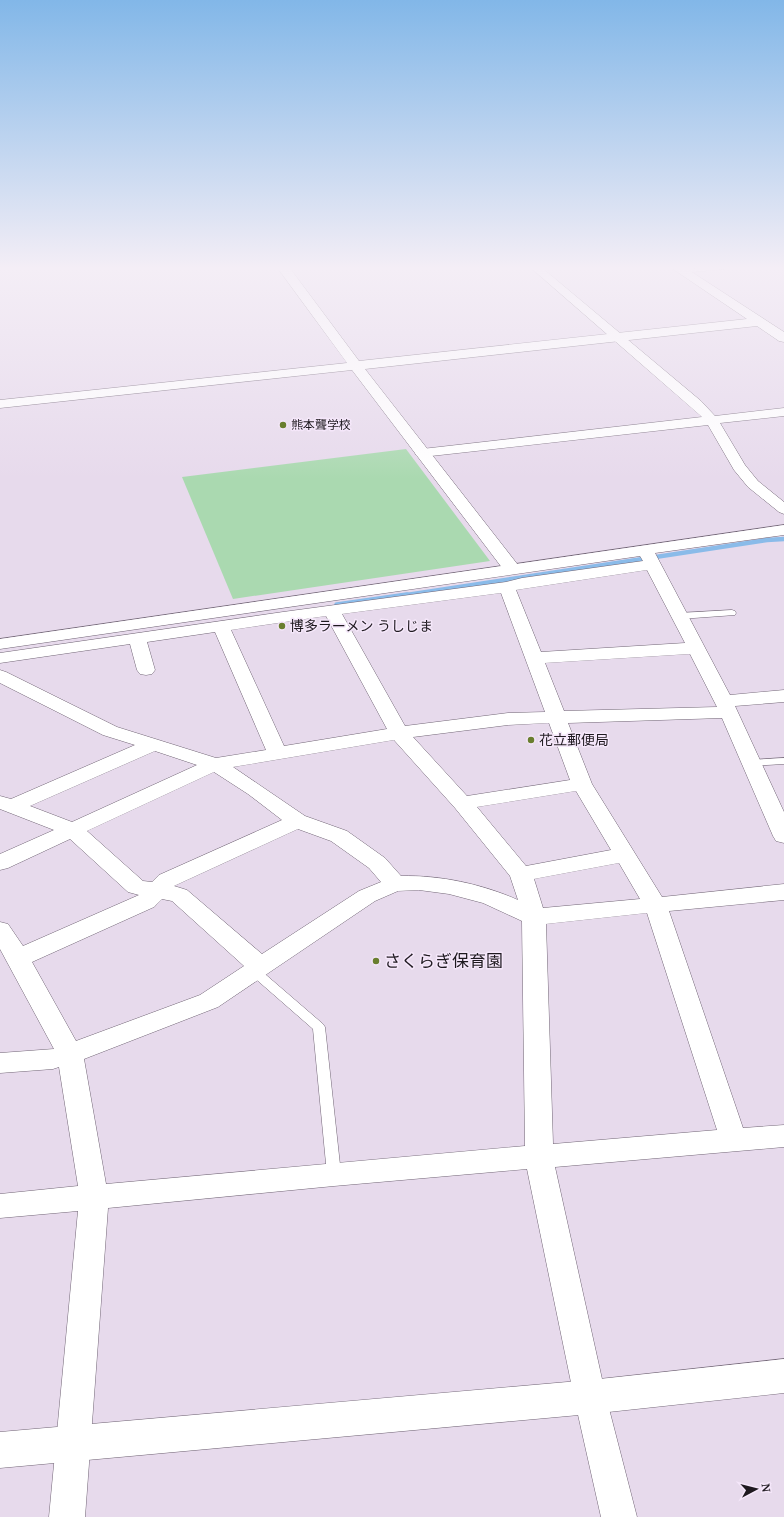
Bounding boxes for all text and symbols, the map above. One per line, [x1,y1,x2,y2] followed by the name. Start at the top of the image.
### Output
[291,416,351,433] place label: 熊本聾学校
[278,420,288,430] marker: 熊本聾学校
[290,616,433,635] place label: 博多ラーメン うしじま
[277,621,287,631] marker: 博多ラーメン うしじま
[539,730,609,749] place label: 花立郵便局
[526,735,536,745] marker: 花立郵便局
[384,949,503,972] place label: さくらぎ保育園
[371,956,381,966] marker: さくらぎ保育園
[736,1469,776,1509] north arrow
[758,1483,774,1493] text: N

